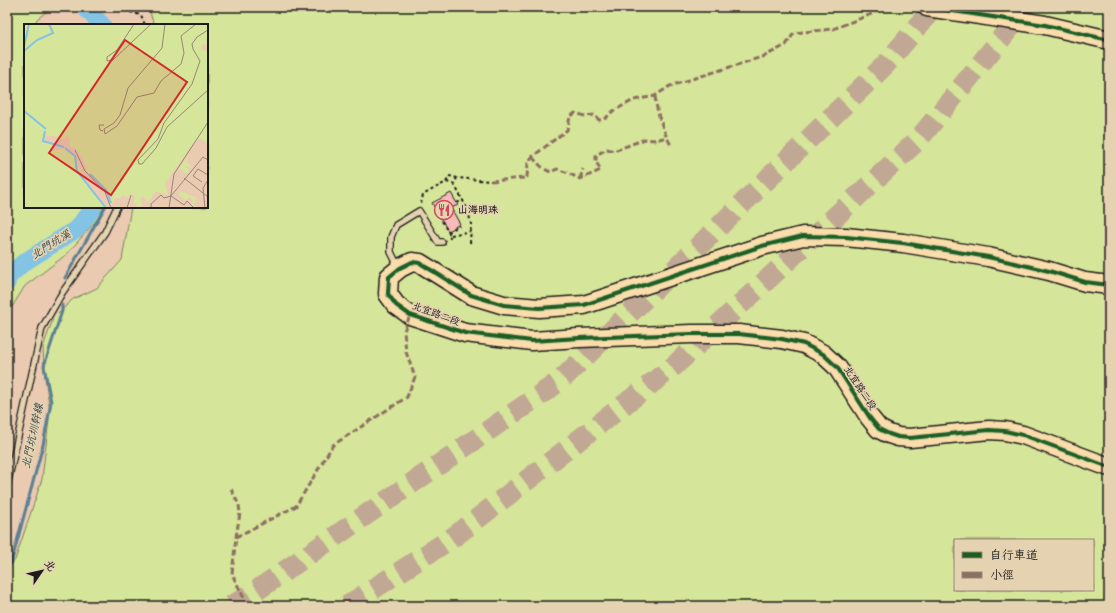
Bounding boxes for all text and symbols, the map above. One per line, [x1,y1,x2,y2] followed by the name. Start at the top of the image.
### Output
[24,24,208,208] inset map
[433,199,455,221] restaurant icon: 山海明珠
[458,202,498,218] place label: 山海明珠
[28,225,75,264] water label: 北門坑溪
[410,298,462,330] street label: 北宜路二段
[840,363,880,413] street label: 北宜路二段
[17,401,49,470] water label: 北門坑圳幹線
[954,539,1094,591] legend
[990,546,1038,565] text: 自行車道
[22,551,62,591] north arrow
[39,556,60,576] text: 北
[990,566,1014,585] text: 小徑

